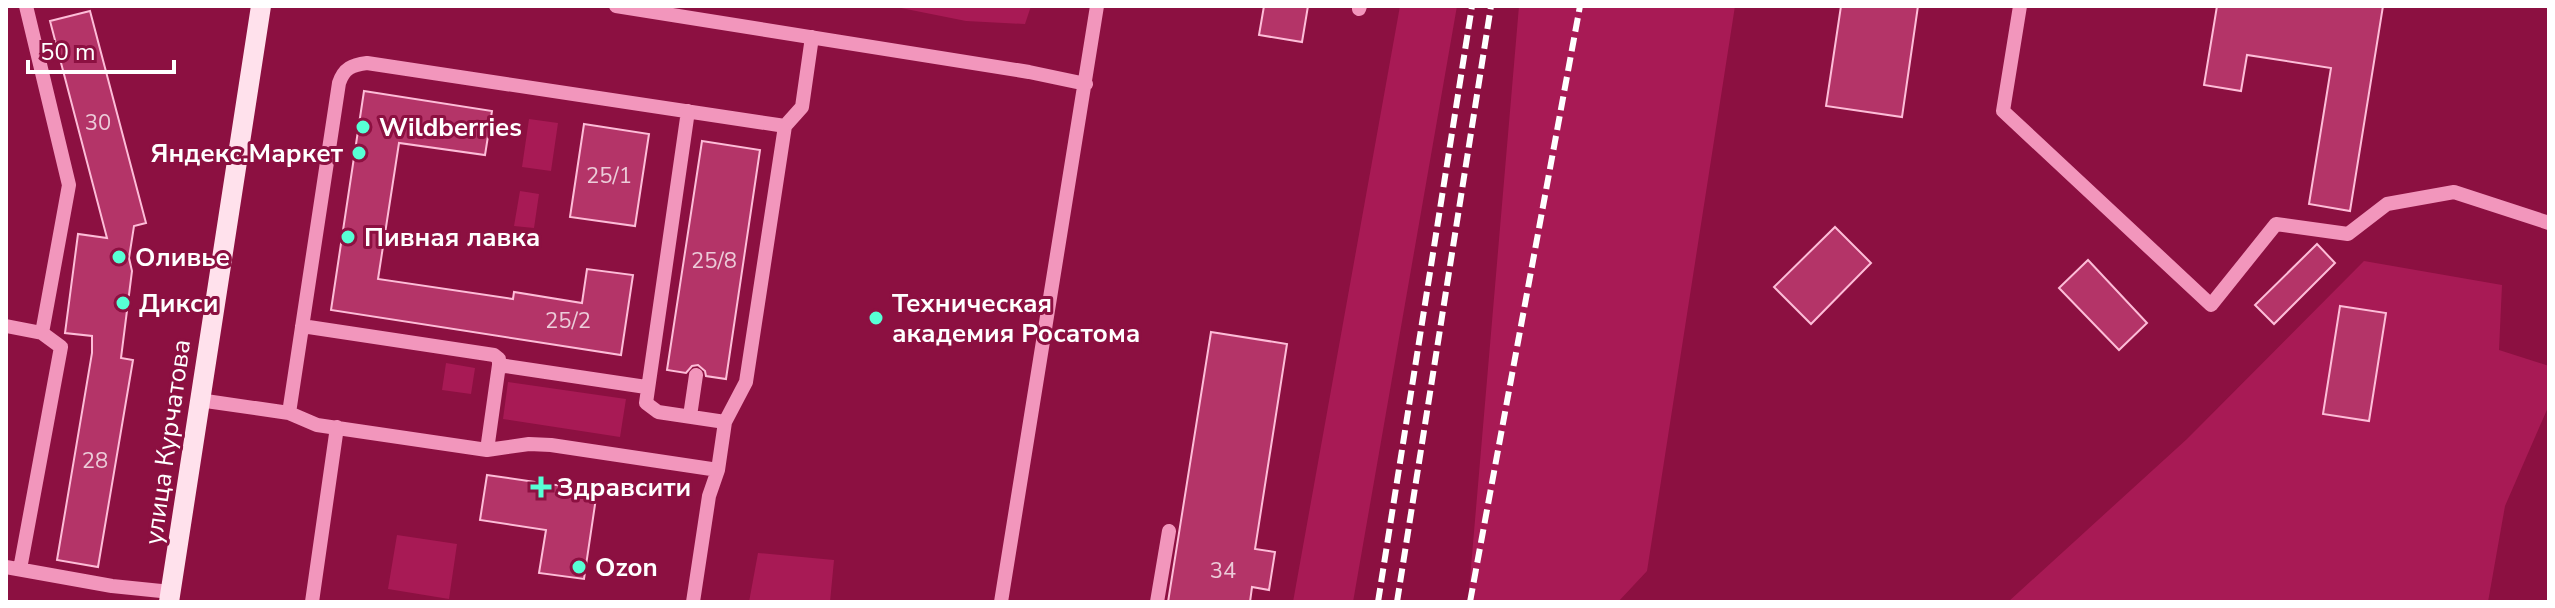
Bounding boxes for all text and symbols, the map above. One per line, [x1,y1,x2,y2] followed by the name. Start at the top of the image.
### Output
[28,24,174,74] scale bar
[40,36,96,68] text: 50 m
[85,108,111,138] house number: 30
[379,110,522,145] place label: Wildberries
[354,118,372,136] marker: Wildberries
[150,136,344,171] place label: Яндекс.Маркет
[350,144,368,162] marker: Яндекс.Маркет
[586,161,632,191] house number: 25/1
[364,220,540,255] place label: Пивная лавка
[339,228,357,246] marker: Пивная лавка
[135,240,230,275] place label: Оливье
[691,246,737,276] house number: 25/8
[110,248,128,266] marker: Оливье
[139,286,218,321] place label: Дикси
[892,286,1140,351] place label: Техническая академия Росатома
[114,294,132,312] marker: Дикси
[545,306,591,336] house number: 25/2
[867,309,885,327] marker: Техническая академия Росатома
[136,337,199,547] street label: улица Курчатова
[82,446,108,476] house number: 28
[557,470,691,505] place label: Здравсити
[532,478,550,496] marker: Здравсити
[595,550,658,585] place label: Ozon
[1210,556,1236,586] house number: 34
[570,558,588,576] marker: Ozon

